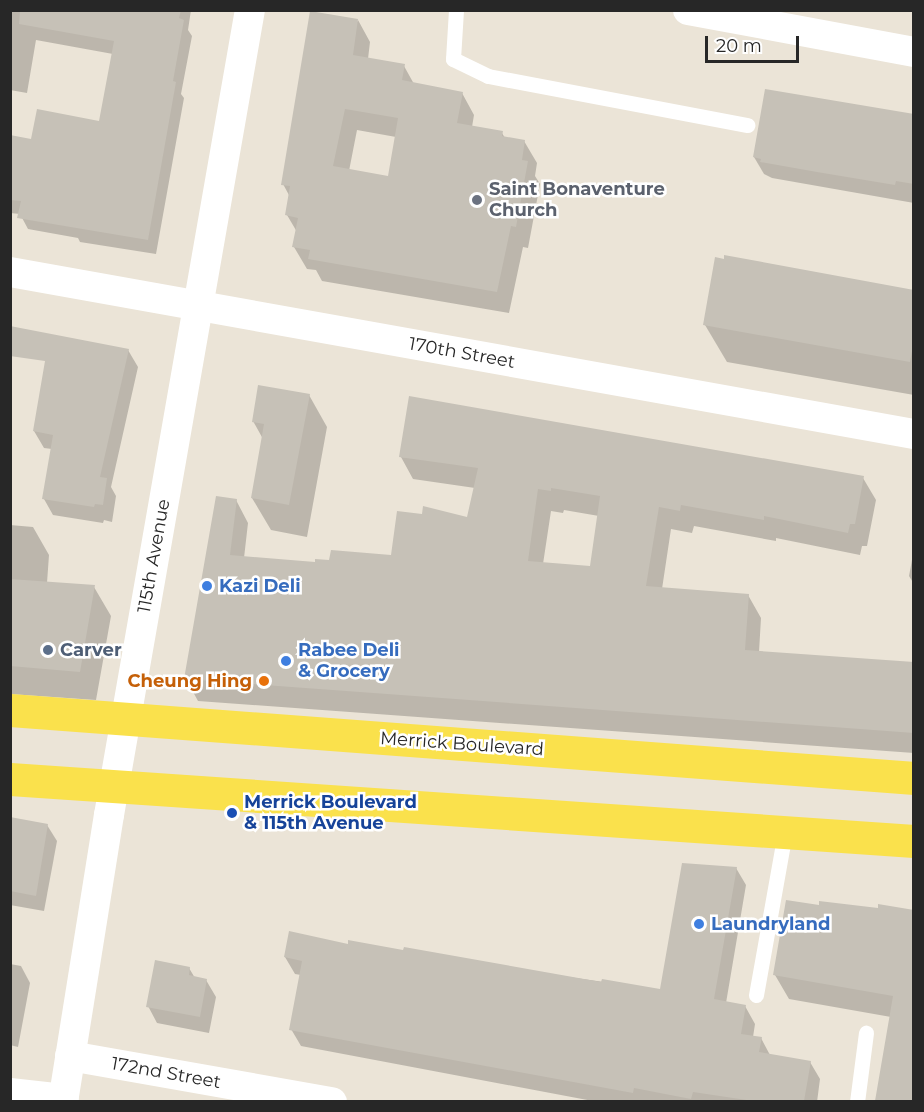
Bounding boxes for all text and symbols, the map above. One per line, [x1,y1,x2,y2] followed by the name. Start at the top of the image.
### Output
[708,24,802,62] scale bar
[716,35,762,57] text: 20 m
[489,179,665,222] place label: Saint Bonaventure Church
[470,193,484,207] marker: Saint Bonaventure Church
[407,333,517,373] street label: 170th Street
[133,497,175,615] street label: 115th Avenue
[219,575,301,597] place label: Kazi Deli
[200,579,214,593] marker: Kazi Deli
[60,639,122,661] place label: Carver
[298,640,400,682] place label: Rabee Deli & Grocery
[41,643,55,657] marker: Carver
[279,654,293,668] marker: Rabee Deli & Grocery
[127,670,252,692] place label: Cheung Hing
[257,674,271,688] marker: Cheung Hing
[379,727,545,761] street label: Merrick Boulevard
[244,792,417,834] place label: Merrick Boulevard & 115th Avenue
[225,806,239,820] marker: Merrick Boulevard & 115th Avenue
[711,913,830,935] place label: Laundryland
[692,917,706,931] marker: Laundryland
[110,1053,222,1093] street label: 172nd Street

